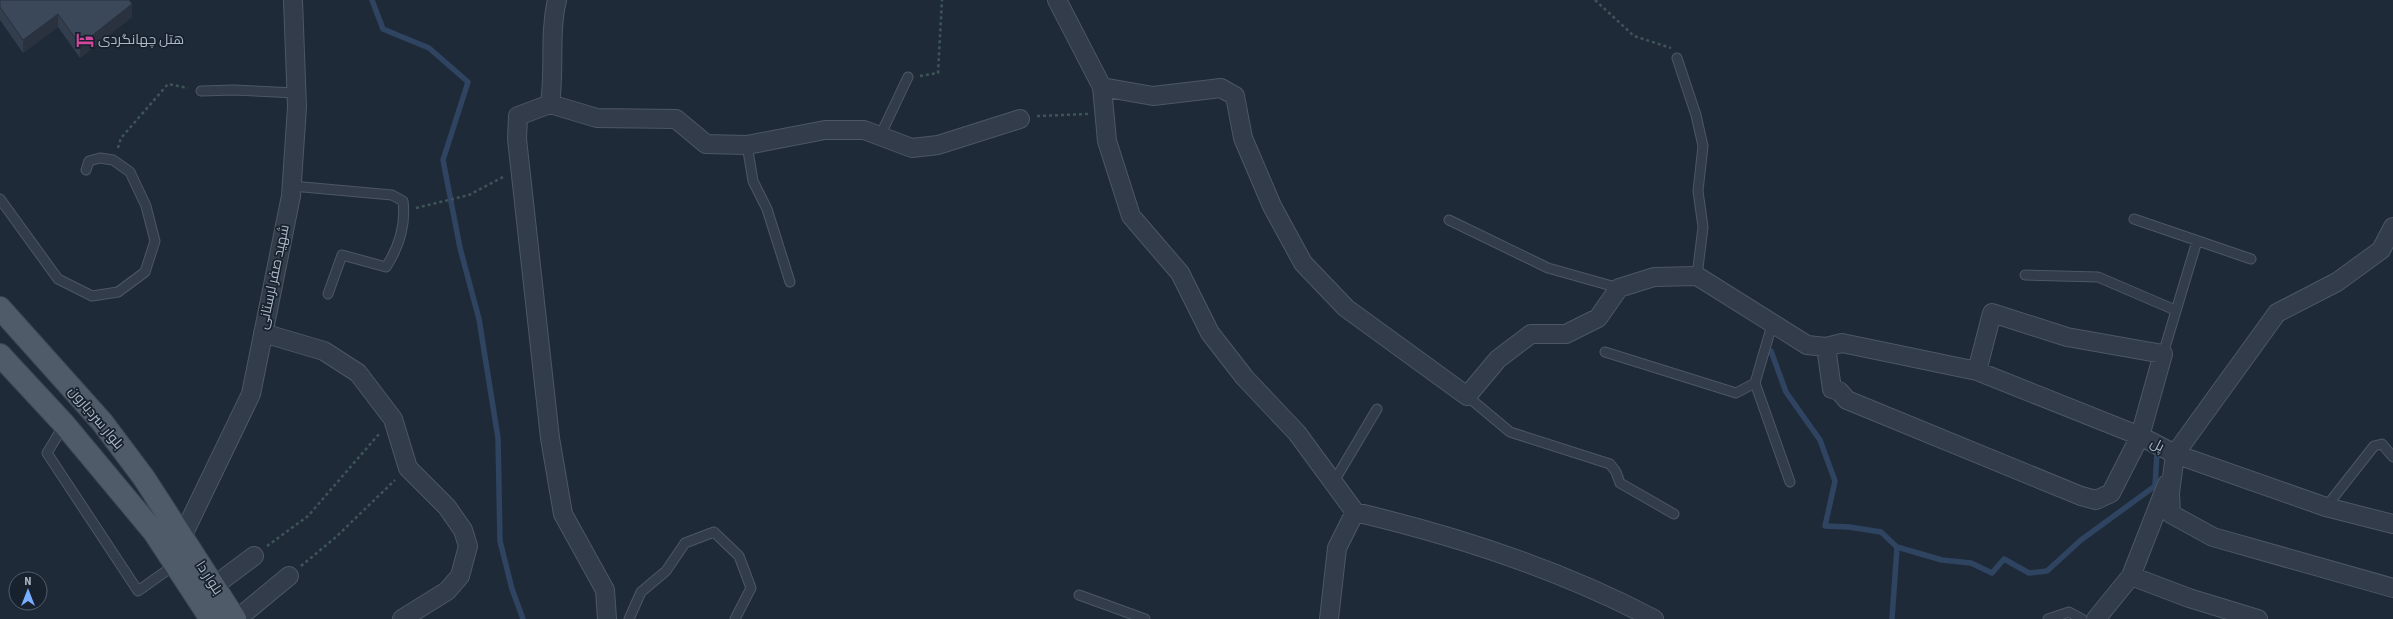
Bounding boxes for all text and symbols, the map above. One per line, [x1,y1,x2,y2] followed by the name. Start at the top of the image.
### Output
[75,30,95,50] hotel icon: هتل چهانگردی
[98,30,184,50] place label: هتل چهانگردی
[253,223,295,331] street label: شهید صفر لرستانی
[64,382,128,454] street label: بلوار سردیارون
[2146,433,2168,457] street label: پل
[191,557,227,599] street label: بلوار دا
[8,571,48,611] north arrow
[24,574,32,589] text: N

